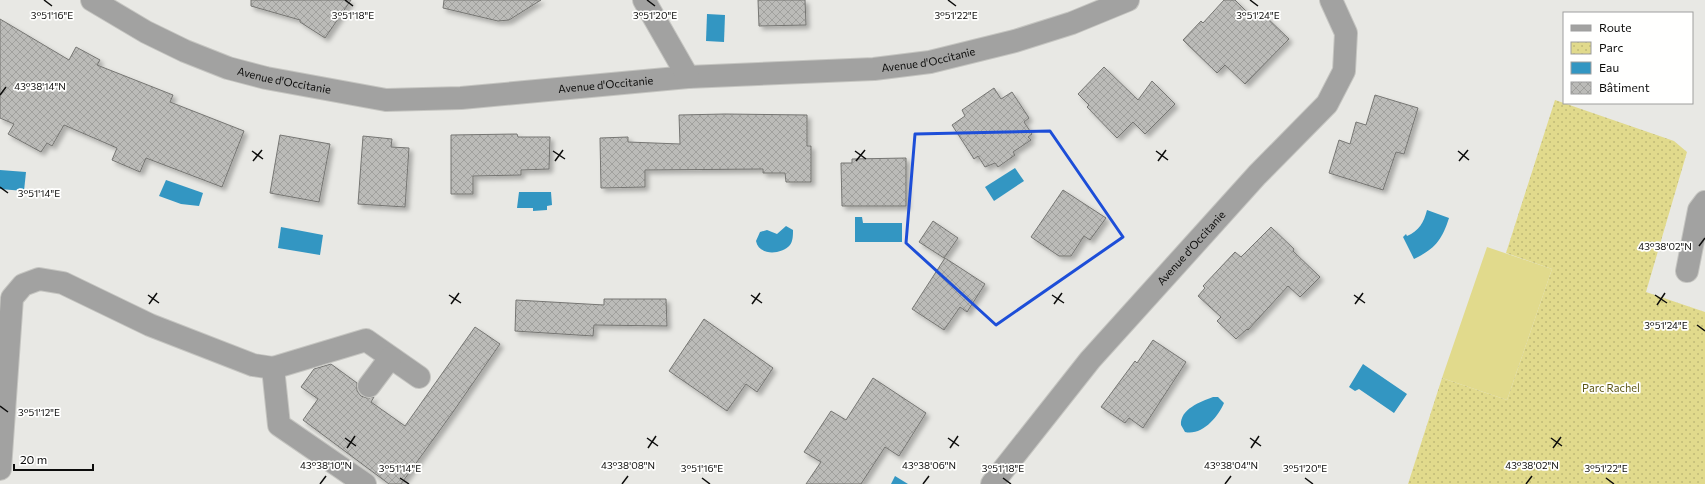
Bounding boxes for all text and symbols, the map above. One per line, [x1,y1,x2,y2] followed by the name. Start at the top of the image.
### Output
[31,9,73,21] text: 3°51'16"E
[332,9,374,21] text: 3°51'18"E
[633,9,677,21] text: 3°51'20"E
[934,9,978,21] text: 3°51'22"E
[1236,9,1280,21] text: 3°51'24"E
[1563,12,1693,104] legend
[1599,20,1632,34] text: Route
[1599,40,1623,54] text: Parc
[881,44,977,74] street label: Avenue d'Occitanie
[1599,60,1619,74] text: Eau
[236,64,332,96] street label: Avenue d'Occitanie
[558,73,654,95] street label: Avenue d'Occitanie
[14,80,66,92] text: 43°38'14"N
[1599,80,1650,94] text: Bâtiment
[18,187,60,199] text: 3°51'14"E
[1154,208,1228,287] street label: Avenue d'Occitanie
[1638,240,1692,252] text: 43°38'02"N
[1644,319,1688,331] text: 3°51'24"E
[1582,381,1640,394] park label: Parc Rachel
[18,406,60,418] text: 3°51'12"E
[14,446,93,472] scale bar
[20,452,47,466] text: 20 m
[300,459,352,471] text: 43°38'10"N
[601,459,655,471] text: 43°38'08"N
[902,459,956,471] text: 43°38'06"N
[1204,459,1258,471] text: 43°38'04"N
[1505,459,1559,471] text: 43°38'02"N
[379,462,421,474] text: 3°51'14"E
[681,462,723,474] text: 3°51'16"E
[982,462,1024,474] text: 3°51'18"E
[1283,462,1327,474] text: 3°51'20"E
[1584,462,1628,474] text: 3°51'22"E

